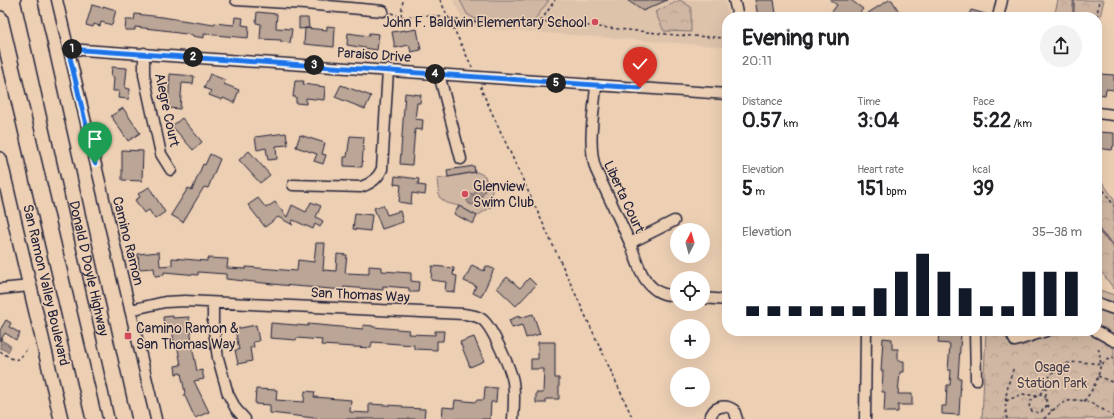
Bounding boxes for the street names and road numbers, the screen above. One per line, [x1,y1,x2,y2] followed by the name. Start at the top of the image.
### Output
[336,44,412,66] street label: Paraiso Drive
[151,72,183,149] street label: Alegre Court
[600,158,648,236] street label: Liberta Court
[109,195,147,287] street label: Camino Ramon
[66,199,113,338] street label: Donald D Doyle Highway
[19,203,73,368] street label: San Ramon Valley Boulevard
[310,284,410,306] street label: San Thomas Way

